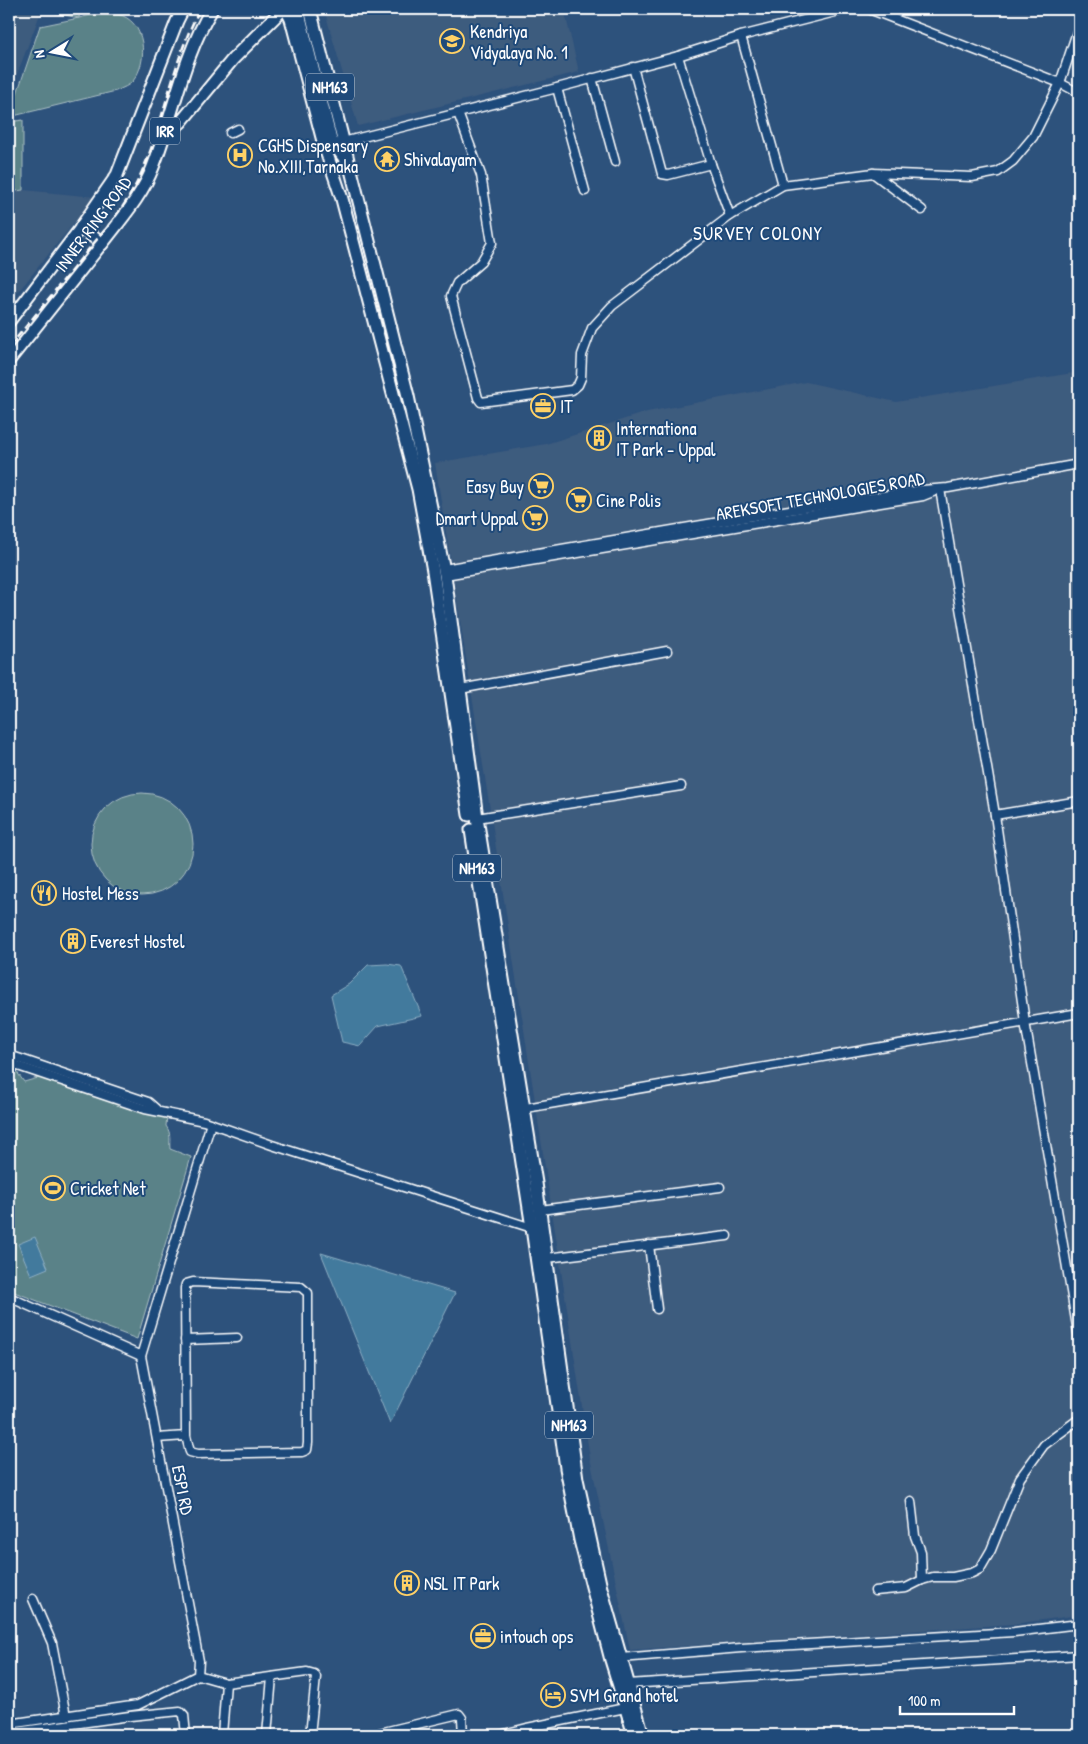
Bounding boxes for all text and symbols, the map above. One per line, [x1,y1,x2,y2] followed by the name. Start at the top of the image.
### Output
[470,19,568,65] place label: Kendriya Vidyalaya No. 1
[28,28,78,78] north arrow
[439,28,465,54] school or university icon: Kendriya Vidyalaya No. 1
[29,48,49,60] text: N
[306,74,354,100] road number: NH163
[150,118,180,144] road number: IRR
[258,133,369,179] place label: CGHS Dispensary No.XIII,Tarnaka
[227,142,253,168] hospital icon: CGHS Dispensary No.XIII,Tarnaka
[374,146,400,172] temple icon: Shivalayam
[404,147,477,172] place label: Shivalayam
[49,171,138,277] street label: INNER RING ROAD
[693,220,823,246] district label: SURVEY COLONY
[530,393,556,419] office icon: IT
[560,394,573,419] place label: IT
[616,416,716,462] place label: Internationa IT Park - Uppal
[586,425,612,451] building icon: Internationa IT Park - Uppal
[714,465,927,527] street label: AREKSOFT TECHNOLOGIES ROAD
[528,473,554,499] supermarket icon: Easy Buy
[466,474,524,499] place label: Easy Buy
[566,487,592,513] supermarket icon: Cine Polis
[596,488,661,513] place label: Cine Polis
[522,505,548,531] supermarket icon: Dmart Uppal
[436,506,518,531] place label: Dmart Uppal
[453,854,501,881] road number: NH163
[31,880,57,906] restaurant icon: Hostel Mess
[62,881,139,906] place label: Hostel Mess
[60,928,86,954] building icon: Everest Hostel
[90,929,185,954] place label: Everest Hostel
[40,1175,66,1201] sports icon: Cricket Net
[70,1176,147,1201] place label: Cricket Net
[545,1412,593,1438] road number: NH163
[166,1463,200,1517] street label: ESPI RD
[394,1570,420,1596] building icon: NSL IT Park
[424,1571,500,1596] place label: NSL IT Park
[470,1623,496,1649] office icon: intouch ops
[500,1624,573,1649] place label: intouch ops
[540,1682,566,1708] hotel icon: SVM Grand hotel
[570,1683,678,1708] place label: SVM Grand hotel
[900,1684,1014,1716] scale bar
[908,1690,941,1711] text: 100 m

